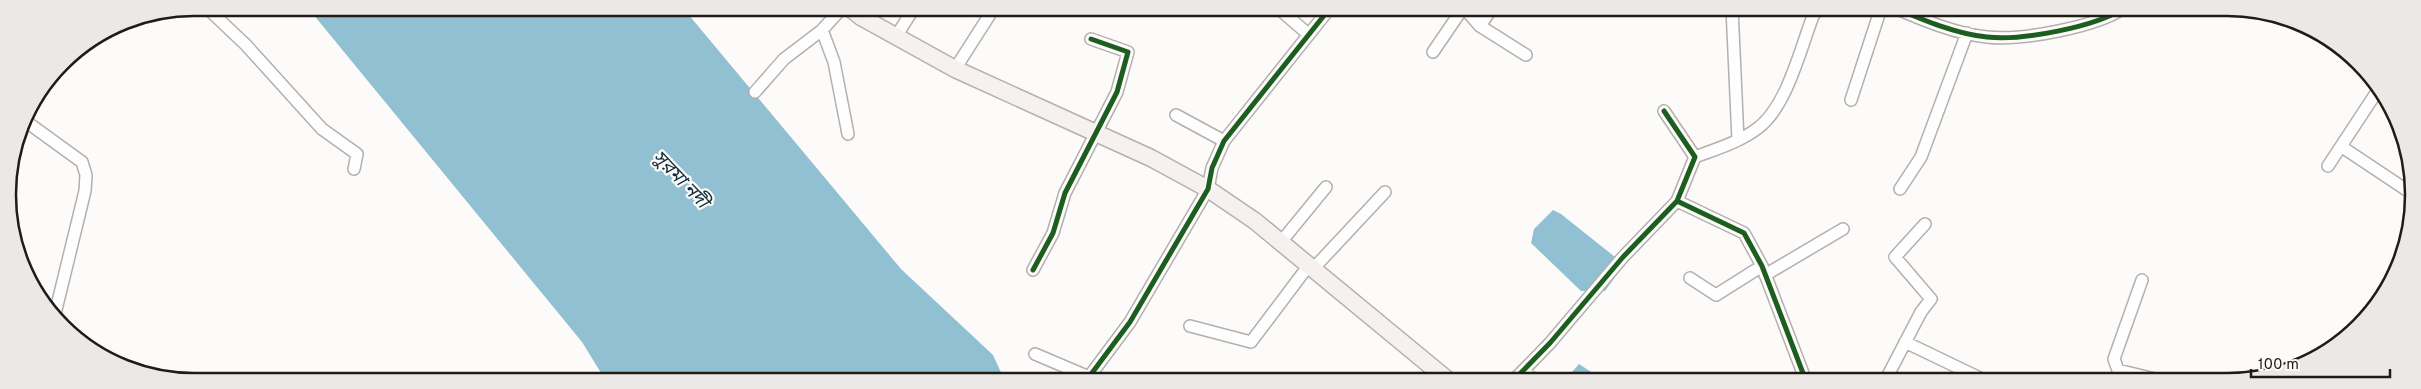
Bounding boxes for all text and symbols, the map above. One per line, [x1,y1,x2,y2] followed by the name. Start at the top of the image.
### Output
[647,145,717,217] water label: সুরমা নদী
[2251,346,2390,378] scale bar
[2258,356,2299,375] text: 100 m

